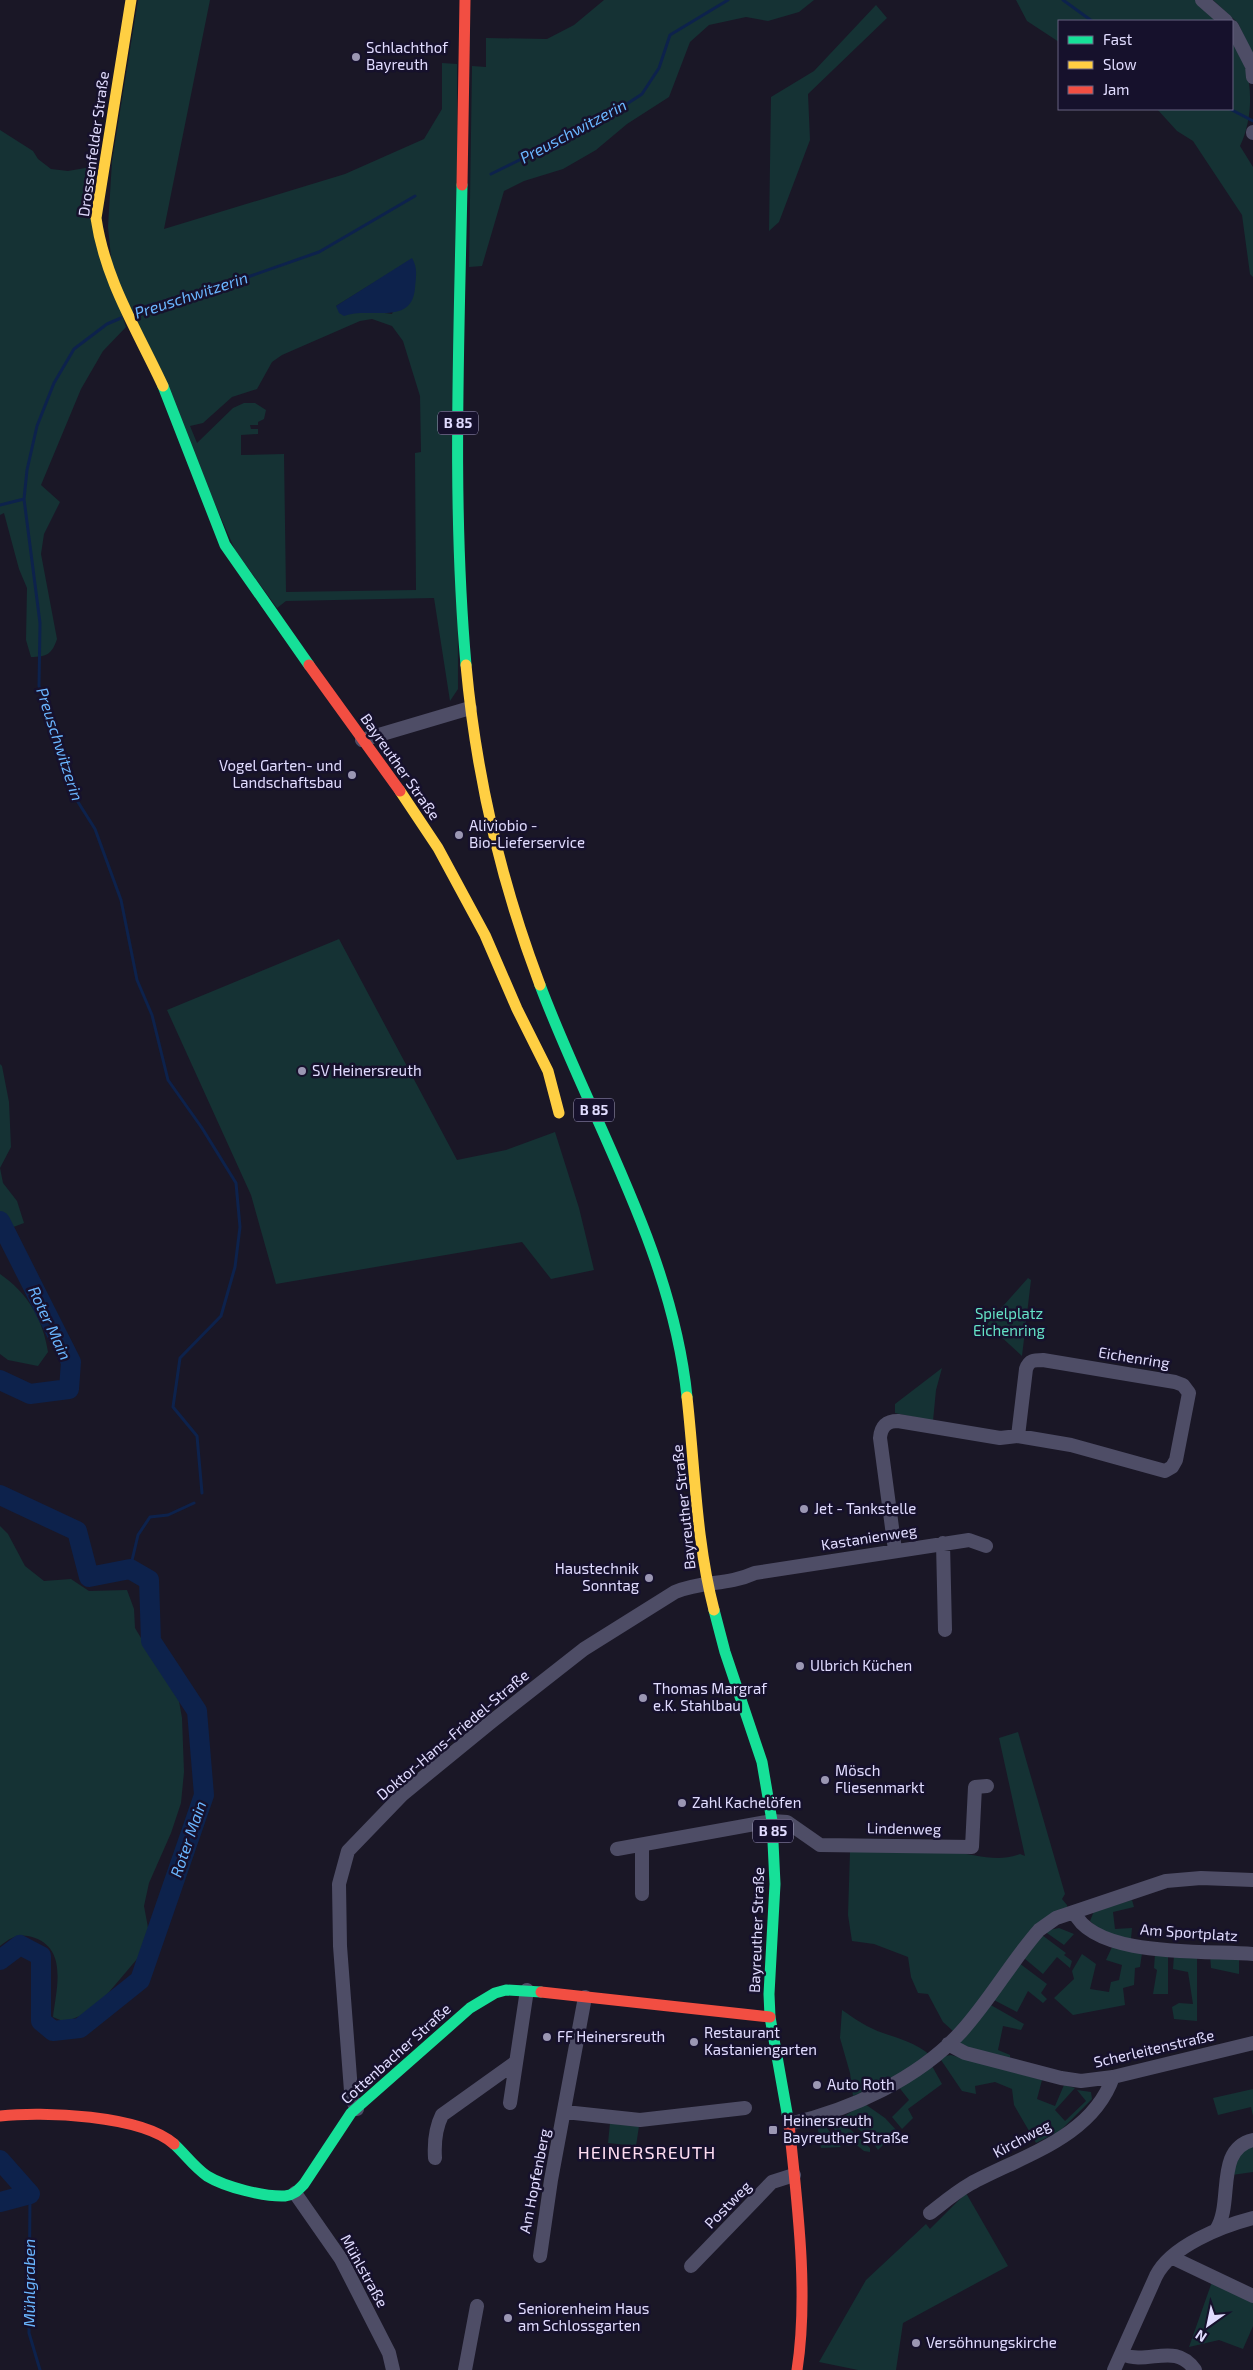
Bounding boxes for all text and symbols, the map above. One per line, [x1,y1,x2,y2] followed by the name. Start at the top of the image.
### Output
[1058,20,1233,110] legend
[1103,30,1133,48] text: Fast
[366,38,448,73] place label: Schlachthof Bayreuth
[350,51,362,63] marker: Schlachthof Bayreuth
[1103,55,1137,73] text: Slow
[74,70,112,218] street label: Drossenfelder Straße
[1103,80,1129,98] text: Jam
[516,94,629,167] water label: Preuschwitzerin
[132,267,250,322] water label: Preuschwitzerin
[438,412,478,434] road number: B 85
[33,685,88,803] water label: Preuschwitzerin
[357,710,444,823] street label: Bayreuther Straße
[219,756,342,791] place label: Vogel Garten- und Landschaftsbau
[346,769,358,781] marker: Vogel Garten- und Landschaftsbau
[469,816,585,851] place label: Aliviobio - Bio-Lieferservice
[453,829,465,841] marker: Aliviobio - Bio-Lieferservice
[312,1061,422,1079] place label: SV Heinersreuth
[296,1065,308,1077] marker: SV Heinersreuth
[574,1098,614,1122] road number: B 85
[25,1283,76,1363] water label: Roter Main
[973,1304,1046,1339] park label: Spielplatz Eichenring
[1097,1343,1172,1372] street label: Eichenring
[667,1444,699,1571] street label: Bayreuther Straße
[814,1499,916,1517] place label: Jet - Tankstelle
[798,1503,810,1515] marker: Jet - Tankstelle
[820,1520,919,1553] street label: Kastanienweg
[555,1559,640,1594] place label: Haustechnik Sonntag
[643,1572,655,1584] marker: Haustechnik Sonntag
[810,1656,912,1674] place label: Ulbrich Küchen
[794,1660,806,1672] marker: Ulbrich Küchen
[373,1665,532,1803] street label: Doktor-Hans-Friedel-Straße
[653,1679,767,1714] place label: Thomas Margraf e.K. Stahlbau
[637,1692,649,1704] marker: Thomas Margraf e.K. Stahlbau
[835,1761,925,1796] place label: Mösch Fliesenmarkt
[819,1774,831,1786] marker: Mösch Fliesenmarkt
[692,1793,801,1811] place label: Zahl Kachelöfen
[676,1797,688,1809] marker: Zahl Kachelöfen
[166,1798,209,1879] water label: Roter Main
[867,1818,942,1838] street label: Lindenweg
[753,1820,793,1842] road number: B 85
[745,1867,767,1993] street label: Bayreuther Straße
[1140,1920,1239,1944] street label: Am Sportplatz
[337,1999,454,2107] street label: Cottenbacher Straße
[704,2023,817,2058] place label: Restaurant Kastaniengarten
[1092,2025,1216,2071] street label: Scherleitenstraße
[557,2027,665,2045] place label: FF Heinersreuth
[541,2031,553,2043] marker: FF Heinersreuth
[688,2036,700,2048] marker: Restaurant Kastaniengarten
[827,2075,895,2093] place label: Auto Roth
[811,2079,823,2091] marker: Auto Roth
[783,2111,909,2146] place label: Heinersreuth Bayreuther Straße
[989,2115,1054,2161] street label: Kirchweg
[767,2124,779,2136] marker: Heinersreuth Bayreuther Straße
[515,2126,553,2235] street label: Am Hopfenberg
[578,2141,716,2163] district label: HEINERSREUTH
[700,2176,755,2232] street label: Postweg
[337,2231,392,2310] street label: Mühlstraße
[19,2239,38,2327] water label: Mühlgraben
[518,2299,649,2334] place label: Seniorenheim Haus am Schlossgarten
[1183,2300,1233,2350] north arrow
[502,2312,514,2324] marker: Seniorenheim Haus am Schlossgarten
[1192,2326,1210,2346] text: N
[926,2333,1057,2351] place label: Versöhnungskirche
[910,2337,922,2349] marker: Versöhnungskirche

